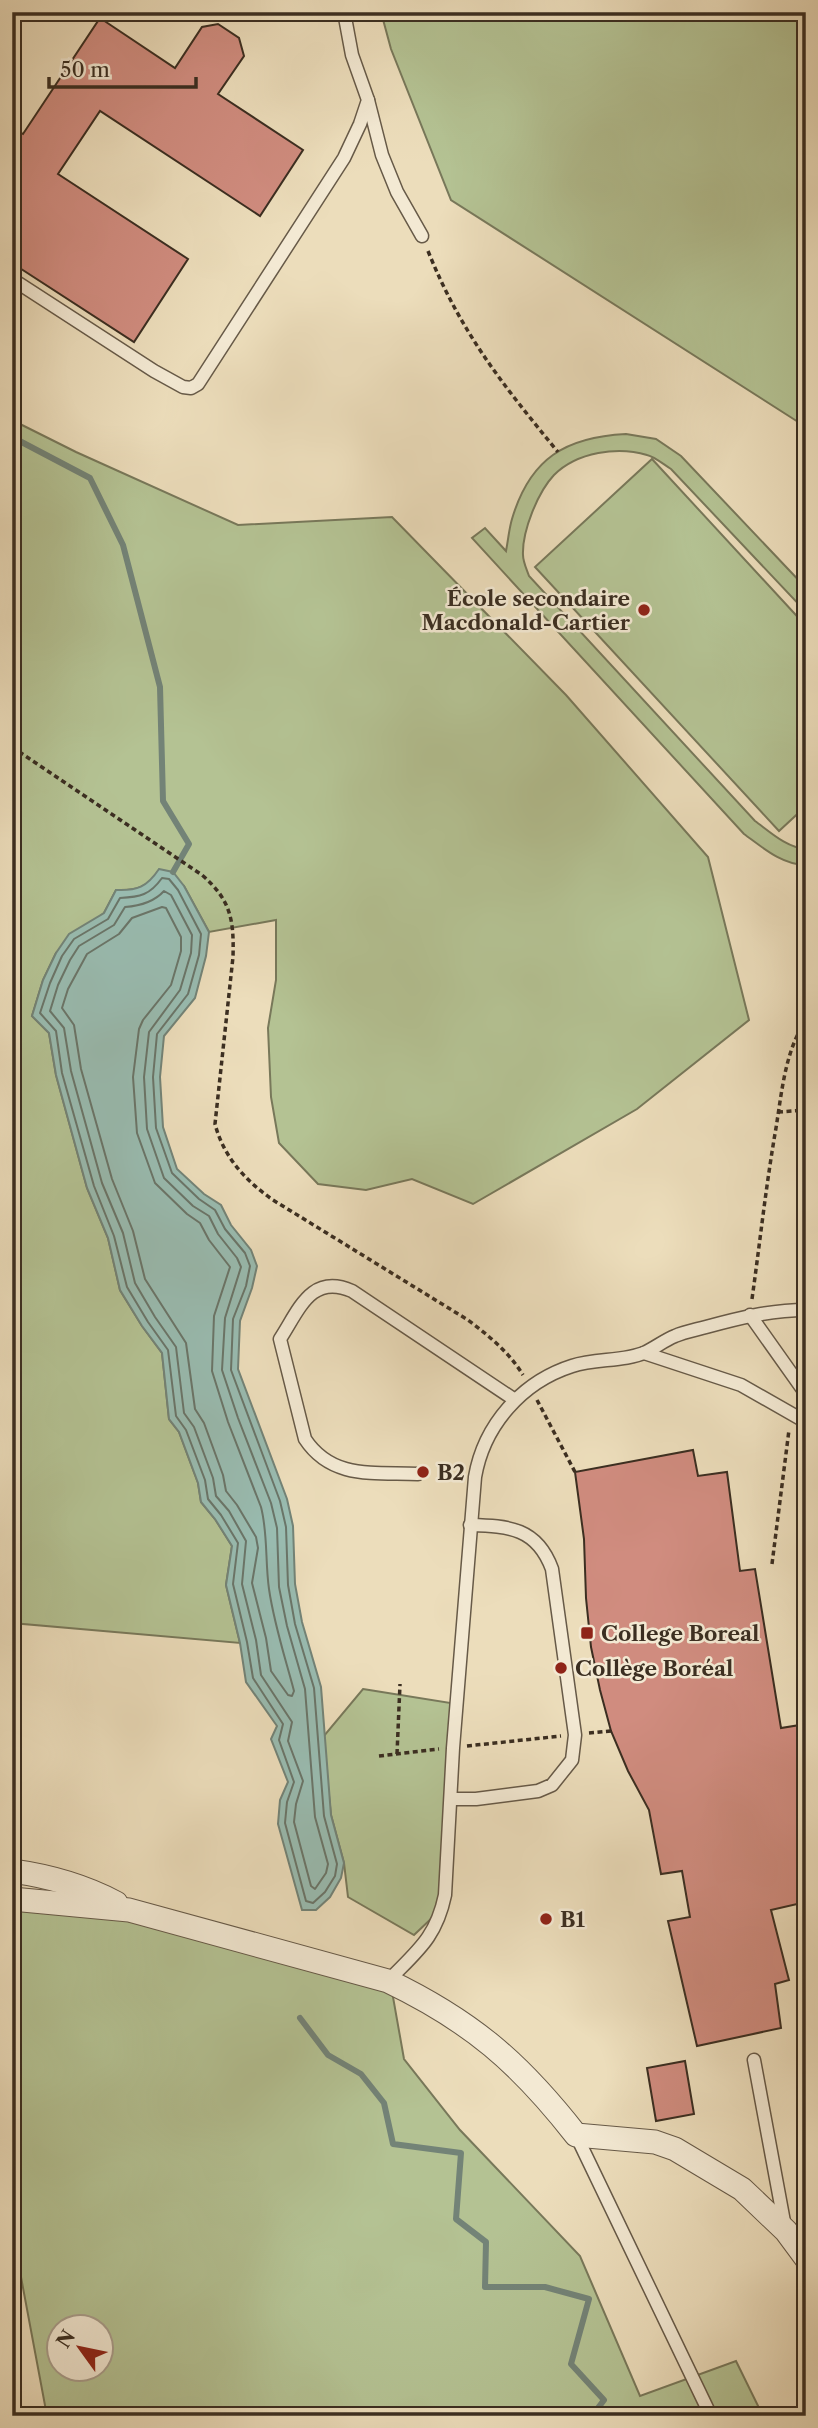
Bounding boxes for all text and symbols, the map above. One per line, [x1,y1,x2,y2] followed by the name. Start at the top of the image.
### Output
[49,46,196,90] scale bar
[60,57,110,82] text: 50 m
[422,586,631,635] place label: École secondaire Macdonald-Cartier
[636,602,652,618] marker: École secondaire Macdonald-Cartier
[437,1460,465,1485] place label: B2
[415,1464,431,1480] marker: B2
[601,1621,760,1646] place label: College Boreal
[579,1625,595,1641] marker: College Boreal
[575,1656,734,1681] place label: Collège Boréal
[553,1660,569,1676] marker: Collège Boréal
[560,1907,586,1932] place label: B1
[538,1911,554,1927] marker: B1
[46,2312,116,2382] north arrow
[52,2326,80,2352] text: N

